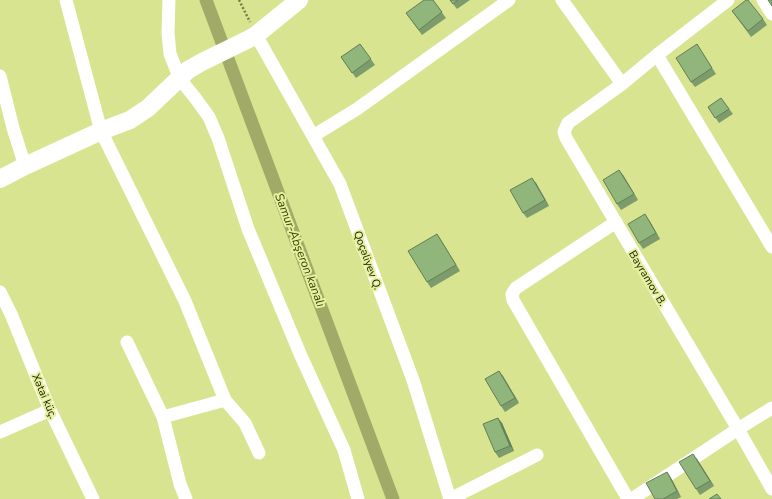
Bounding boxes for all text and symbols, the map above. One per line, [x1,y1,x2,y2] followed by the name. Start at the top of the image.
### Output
[271,191,329,309] water label: Samur-Abşeron kanalı
[350,229,385,292] street label: Qoçəliyev Q.
[625,248,670,309] street label: Bayramov B.
[28,371,61,421] street label: Xətai küç.

